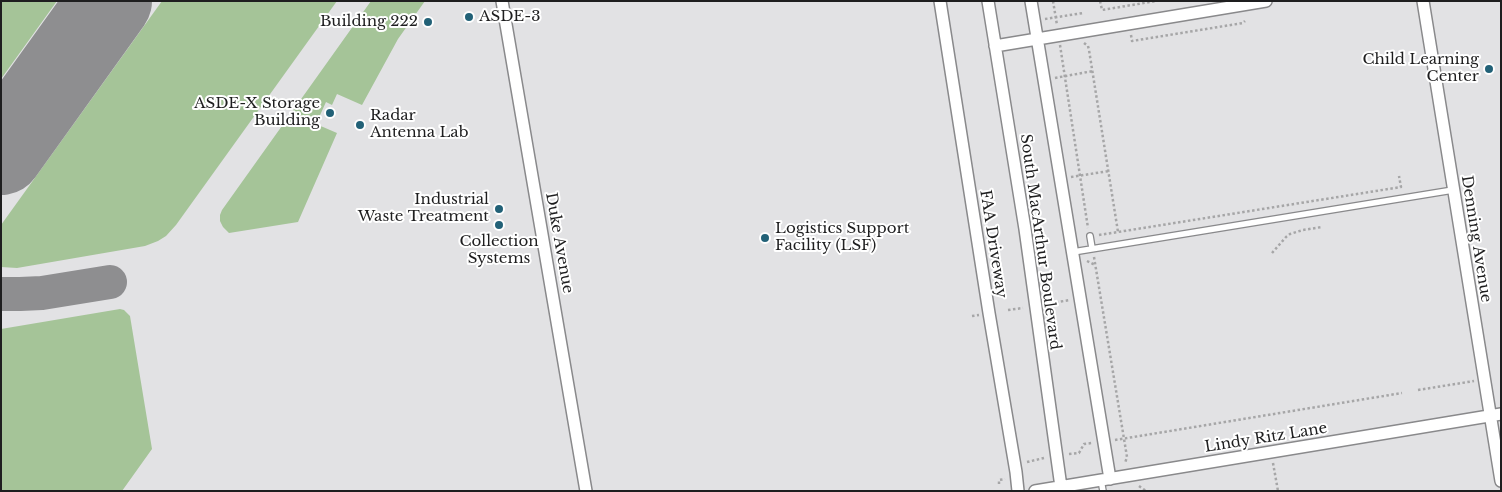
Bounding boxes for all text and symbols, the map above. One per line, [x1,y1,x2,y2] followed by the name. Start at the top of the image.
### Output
[479,8,540,26] place label: ASDE-3
[463,11,475,23] marker: ASDE-3
[320,13,418,31] place label: Building 222
[422,16,434,28] marker: Building 222
[1362,51,1479,86] place label: Child Learning Center
[1483,63,1495,75] marker: Child Learning Center
[194,95,320,130] place label: ASDE-X Storage Building
[324,107,336,119] marker: ASDE-X Storage Building
[370,107,468,142] place label: Radar Antenna Lab
[354,119,366,131] marker: Radar Antenna Lab
[1016,133,1064,351] street label: South MacArthur Boulevard
[1457,174,1495,304] street label: Denning Avenue
[976,189,1010,299] street label: FAA Driveway
[358,191,489,226] place label: Industrial Waste Treatment
[541,191,577,295] street label: Duke Avenue
[493,203,505,215] marker: Industrial Waste Treatment
[493,219,505,231] marker: Collection Systems
[775,220,909,255] place label: Logistics Support Facility (LSF)
[759,232,771,244] marker: Logistics Support Facility (LSF)
[459,233,539,268] place label: Collection Systems
[1204,419,1328,457] street label: Lindy Ritz Lane

